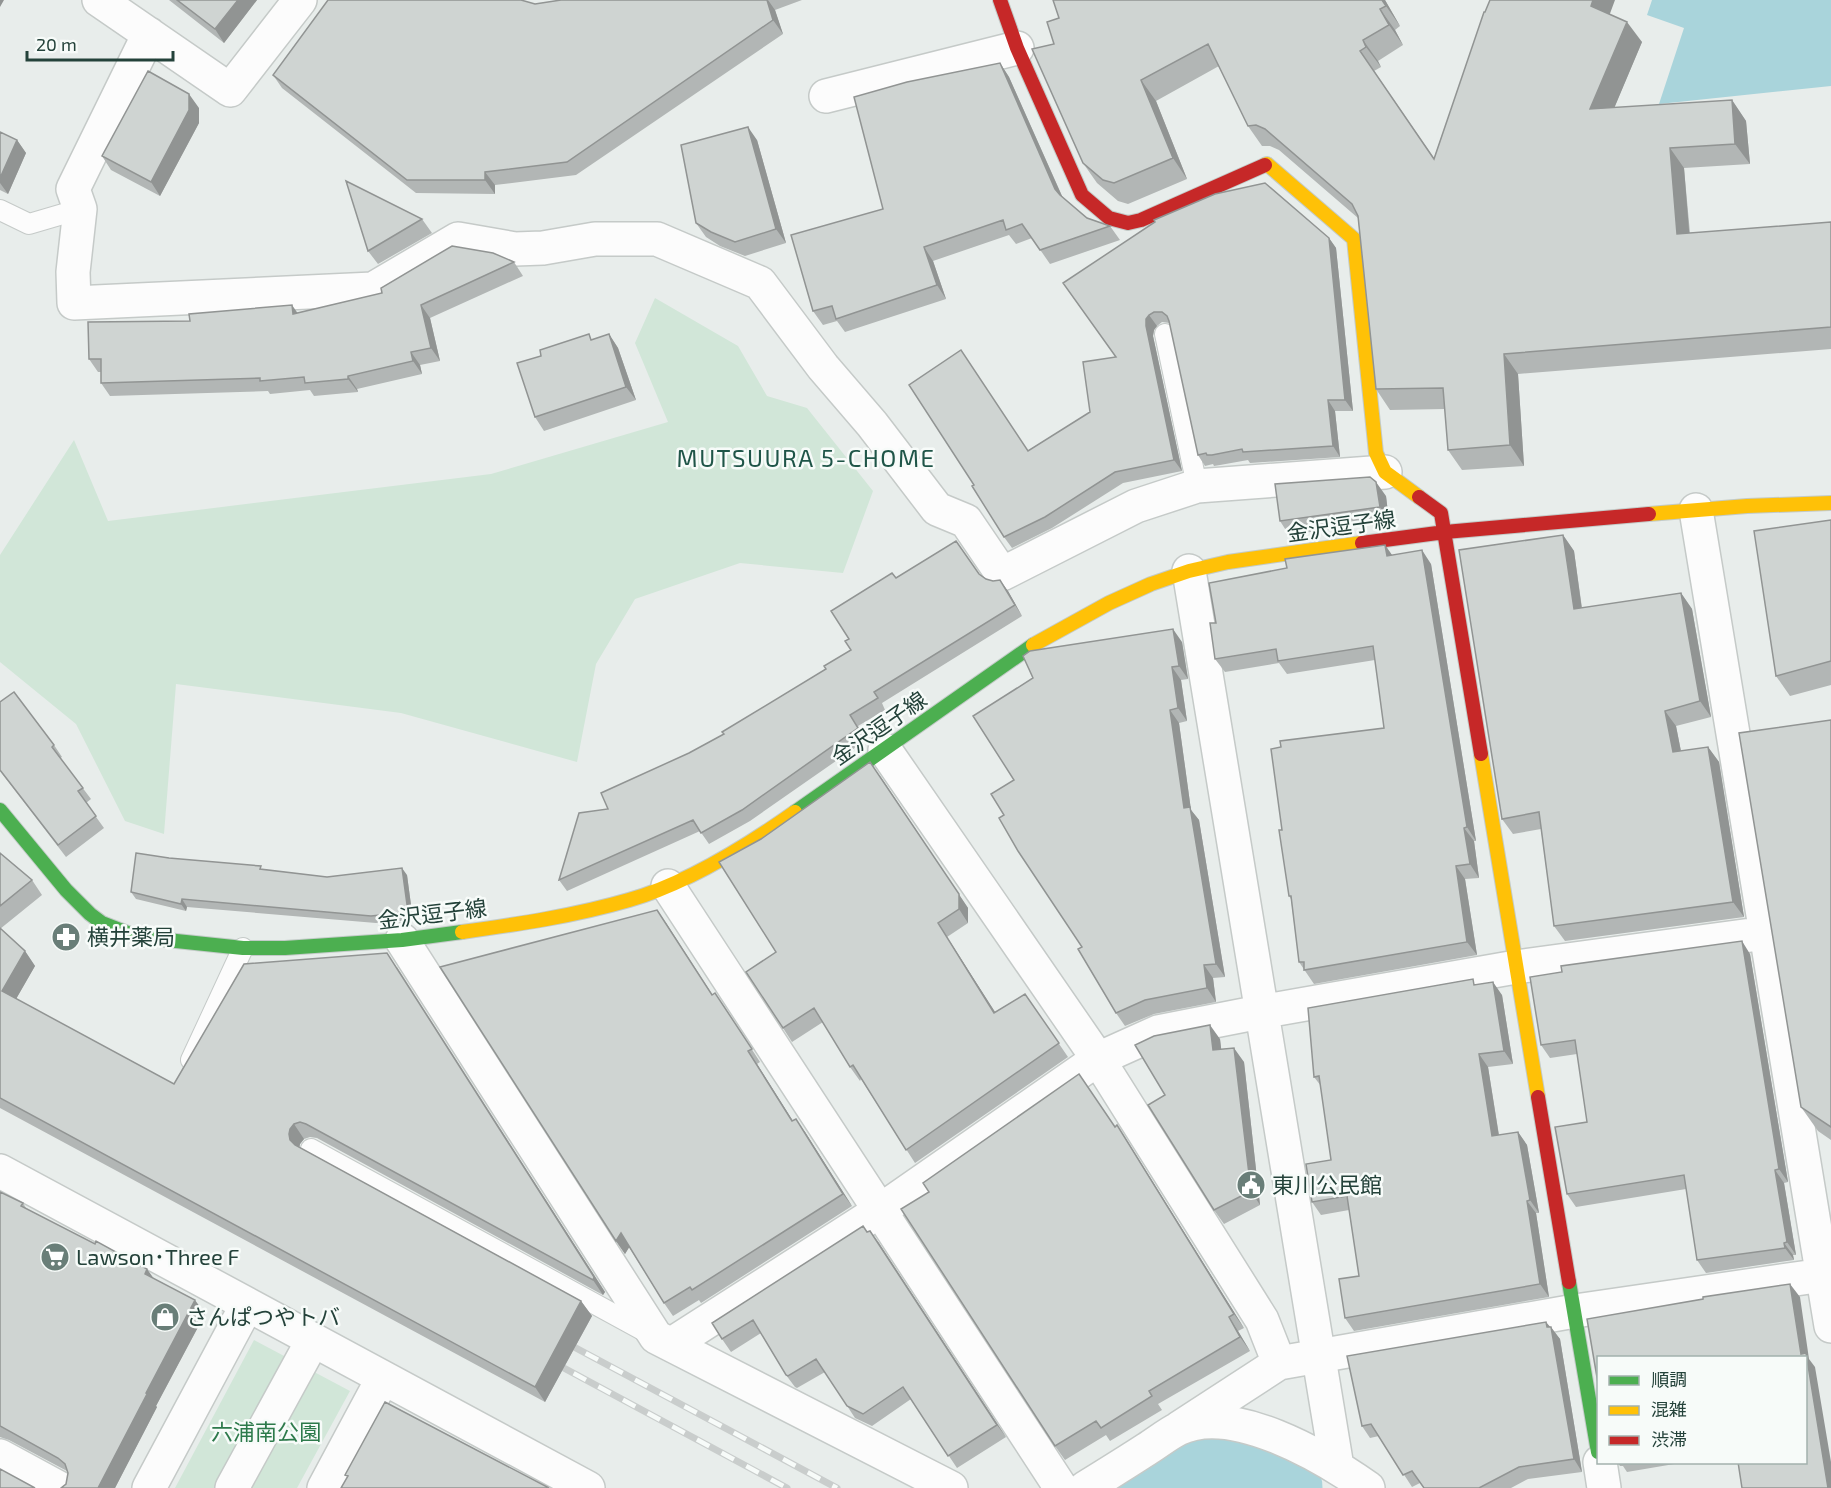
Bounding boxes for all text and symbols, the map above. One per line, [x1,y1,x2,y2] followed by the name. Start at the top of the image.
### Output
[27,24,172,62] scale bar
[36,33,77,55] text: 20 m
[677,443,935,472] district label: MUTSUURA 5-CHOME
[1285,504,1397,546] street label: 金沢逗子線
[826,685,931,769] street label: 金沢逗子線
[376,893,488,933] street label: 金沢逗子線
[50,921,82,953] pharmacy icon: 横井薬局
[87,923,175,949] place label: 横井薬局
[1235,1169,1267,1201] public building icon: 東川公民館
[1272,1171,1382,1197] place label: 東川公民館
[39,1241,71,1273] supermarket icon: Lawson･Three F
[76,1243,240,1269] place label: Lawson･Three F
[149,1301,181,1333] shop icon: さんぱつやトバ
[186,1303,340,1329] place label: さんぱつやトバ
[1597,1356,1807,1464] legend
[1651,1368,1687,1390] text: 順調
[1651,1398,1687,1420] text: 混雑
[211,1418,321,1444] park label: 六浦南公園
[1651,1428,1687,1450] text: 渋滞

